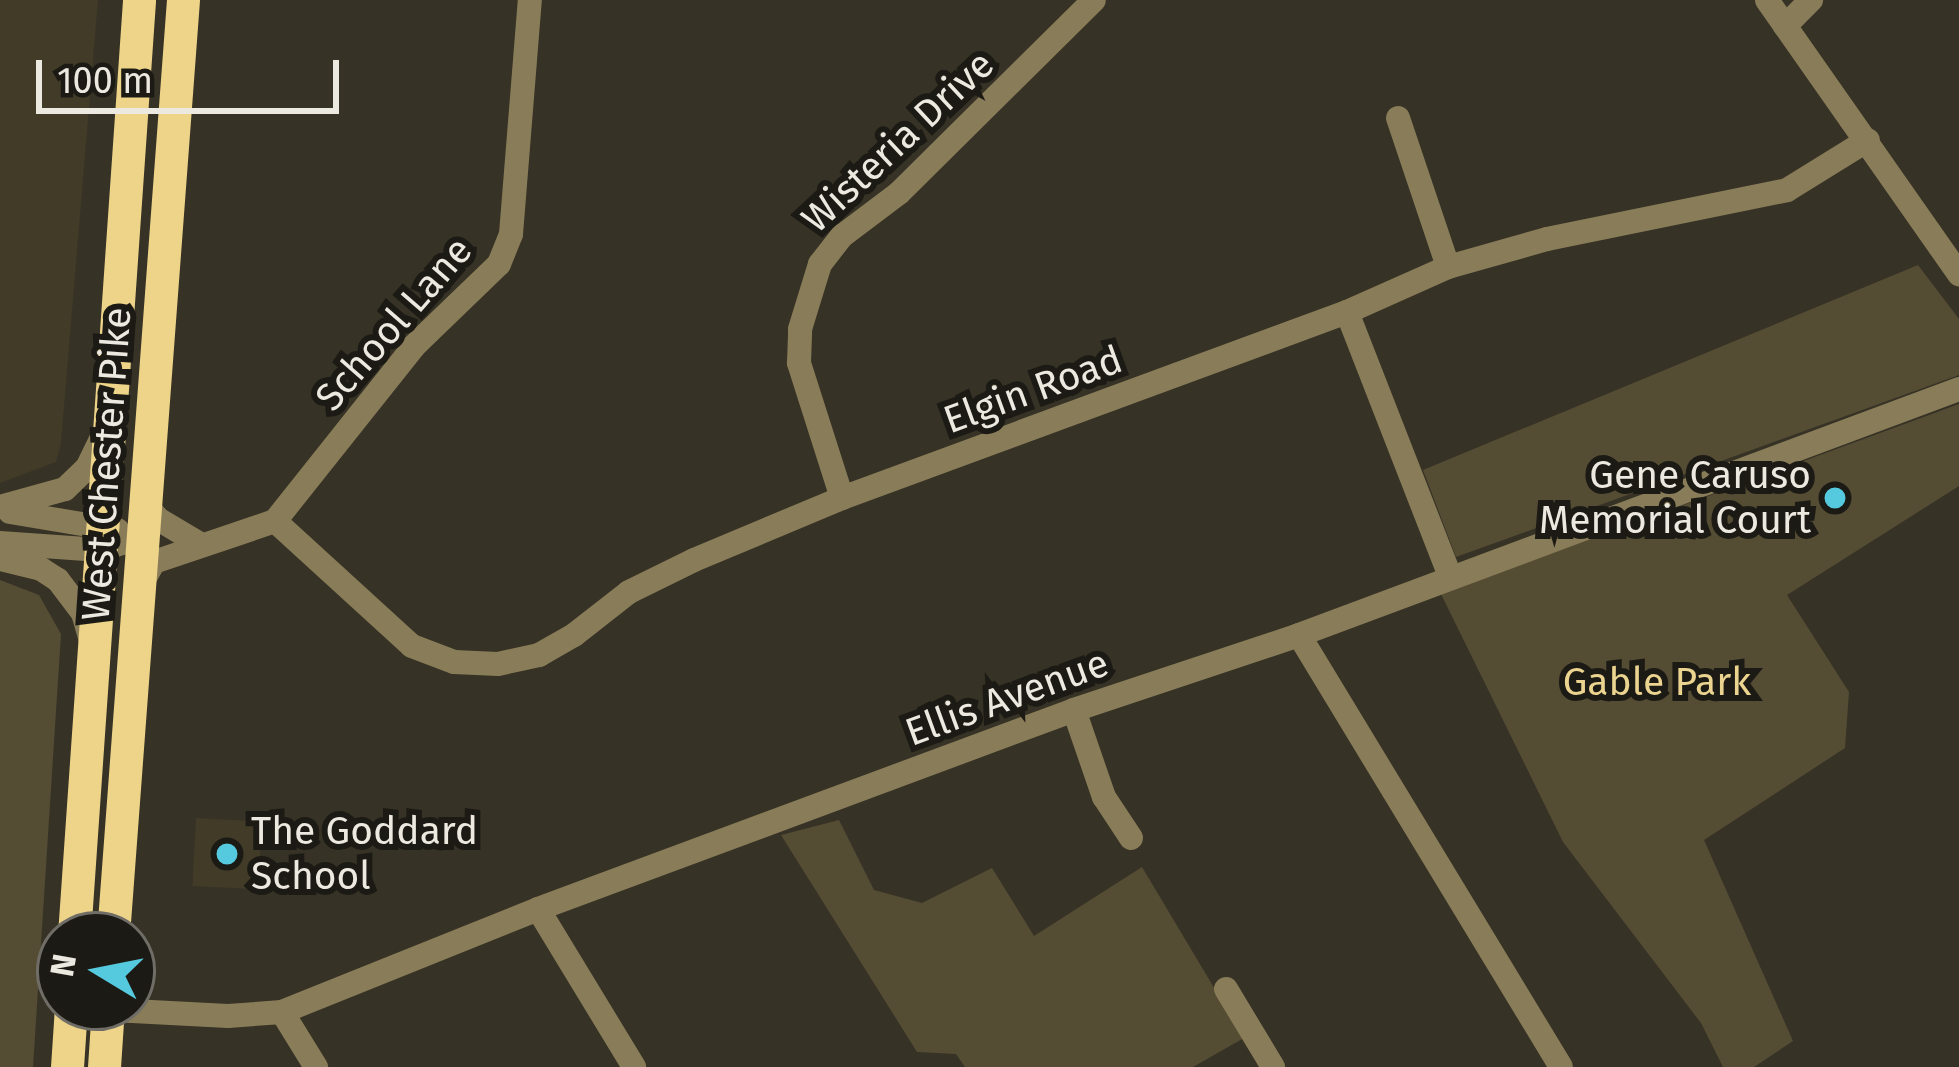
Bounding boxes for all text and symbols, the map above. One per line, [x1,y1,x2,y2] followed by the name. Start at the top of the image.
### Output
[42,36,345,110] scale bar
[792,41,1004,243] street label: Wisteria Drive
[57,59,153,103] text: 100 m
[306,228,482,420] street label: School Lane
[73,306,141,622] street label: West Chester Pike
[937,336,1129,444] street label: Elgin Road
[1539,453,1811,544] place label: Gene Caruso Memorial Court
[1822,485,1848,511] marker: Gene Caruso Memorial Court
[899,640,1115,756] street label: Ellis Avenue
[1563,659,1751,705] park label: Gable Park
[251,809,478,900] place label: The Goddard School
[214,841,240,867] marker: The Goddard School
[36,911,156,1031] north arrow
[42,951,85,980] text: N

